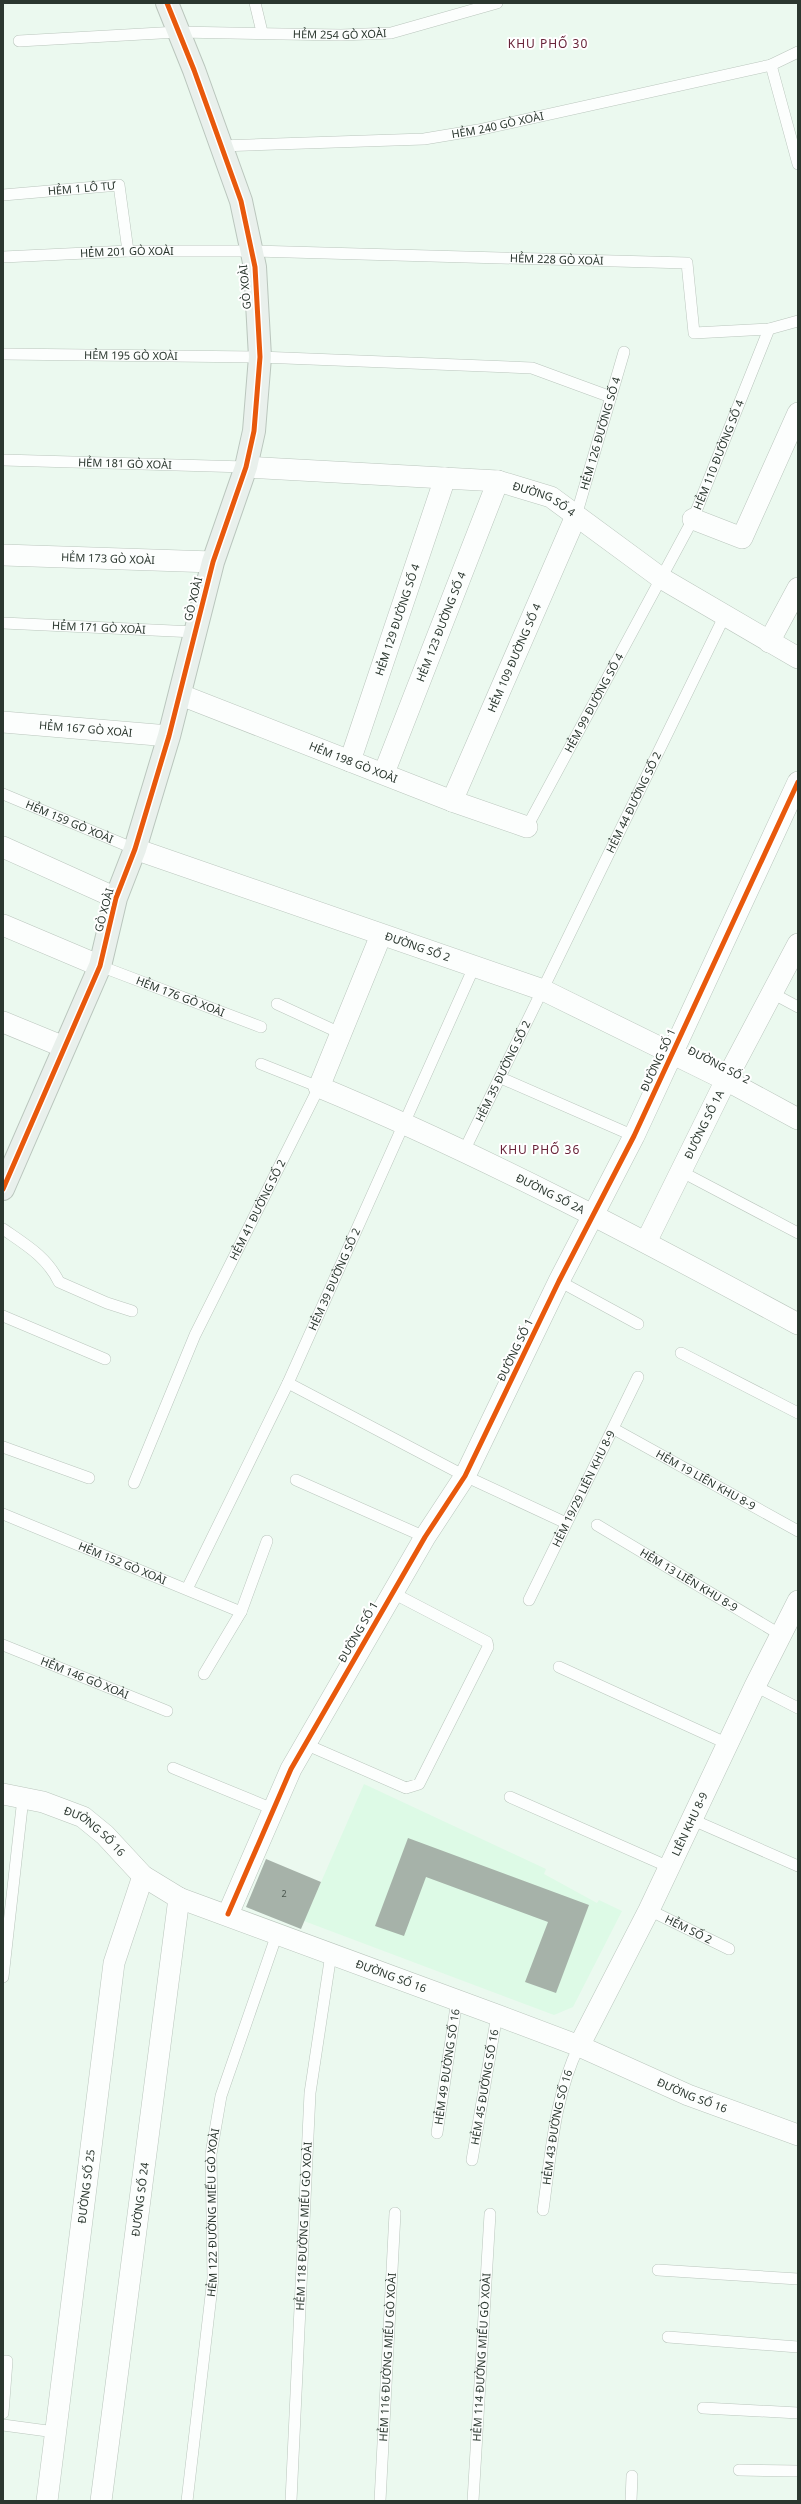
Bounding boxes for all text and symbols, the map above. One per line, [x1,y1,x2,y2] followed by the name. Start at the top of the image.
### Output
[293,25,387,42] street label: HẺM 254 GÒ XOÀI
[508,35,588,52] district label: KHU PHỐ 30
[450,108,545,141] street label: HẺM 240 GÒ XOÀI
[47,177,117,198] street label: HẺM 1 LÔ TƯ
[80,243,174,260] street label: HẺM 201 GÒ XOÀI
[510,250,604,268] street label: HẺM 228 GÒ XOÀI
[235,264,254,310] street label: GÒ XOÀI
[84,347,178,363] street label: HẺM 195 GÒ XOÀI
[576,374,624,492] street label: HẺM 126 ĐƯỜNG SỐ 4
[689,397,747,512] street label: HẺM 110 ĐƯỜNG SỐ 4
[78,454,172,472] street label: HẺM 181 GÒ XOÀI
[511,478,579,520] street label: ĐƯỜNG SỐ 4
[61,549,155,567] street label: HẺM 173 GÒ XOÀI
[371,561,423,677] street label: HẺM 129 ĐƯỜNG SỐ 4
[412,569,469,684] street label: HẺM 123 ĐƯỜNG SỐ 4
[180,575,205,622] street label: GÒ XOÀI
[484,600,544,714] street label: HẺM 109 ĐƯỜNG SỐ 4
[52,617,146,637] street label: HẺM 171 GÒ XOÀI
[561,650,627,755] street label: HẺM 99 ĐƯỜNG SỐ 4
[38,717,133,740] street label: HẺM 167 GÒ XOÀI
[307,738,400,786] street label: HẺM 198 GÒ XOÀI
[602,749,664,855] street label: HẺM 44 ĐƯỜNG SỐ 2
[23,796,116,846] street label: HẺM 159 GÒ XOÀI
[90,886,117,933] street label: GÒ XOÀI
[383,928,452,964] street label: ĐƯỜNG SỐ 2
[134,972,227,1020] street label: HẺM 176 GÒ XOÀI
[471,1018,533,1124] street label: HẺM 35 ĐƯỜNG SỐ 2
[636,1026,679,1094] street label: ĐƯỜNG SỐ 1
[685,1042,753,1087] street label: ĐƯỜNG SỐ 2
[680,1086,727,1161] street label: ĐƯỜNG SỐ 1A
[500,1141,580,1158] district label: KHU PHỐ 36
[226,1157,289,1263] street label: HẺM 41 ĐƯỜNG SỐ 2
[514,1170,588,1217] street label: ĐƯỜNG SỐ 2A
[304,1225,363,1333] street label: HẺM 39 ĐƯỜNG SỐ 2
[493,1316,536,1384] street label: ĐƯỜNG SỐ 1
[548,1427,618,1549] street label: HẺM 19/29 LIÊN KHU 8-9
[654,1446,758,1513] street label: HẺM 19 LIÊN KHU 8-9
[76,1538,169,1588] street label: HẺM 152 GÒ XOÀI
[637,1544,741,1615] street label: HẺM 13 LIÊN KHU 8-9
[334,1598,381,1665] street label: ĐƯỜNG SỐ 1
[39,1653,131,1702] street label: HẺM 146 GÒ XOÀI
[668,1790,711,1858] street label: LIÊN KHU 8-9
[62,1803,129,1859] street label: ĐƯỜNG SỐ 16
[281,1887,287,1900] house number: 2
[663,1911,715,1947] street label: HẺM SỐ 2
[354,1956,429,1995] street label: ĐƯỜNG SỐ 16
[430,2008,463,2126] street label: HẺM 49 ĐƯỜNG SỐ 16
[467,2028,501,2146] street label: HẺM 45 ĐƯỜNG SỐ 16
[538,2067,575,2186] street label: HẺM 43 ĐƯỜNG SỐ 16
[655,2074,729,2116] street label: ĐƯỜNG SỐ 16
[203,2127,222,2298] street label: HẺM 122 ĐƯỜNG MIẾU GÒ XOÀI
[292,2141,315,2311] street label: HẺM 118 ĐƯỜNG MIẾU GÒ XOÀI
[74,2148,98,2224] street label: ĐƯỜNG SỐ 25
[127,2161,152,2237] street label: ĐƯỜNG SỐ 24
[375,2272,399,2442] street label: HẺM 116 ĐƯỜNG MIẾU GÒ XOÀI
[469,2272,494,2442] street label: HẺM 114 ĐƯỜNG MIẾU GÒ XOÀI

